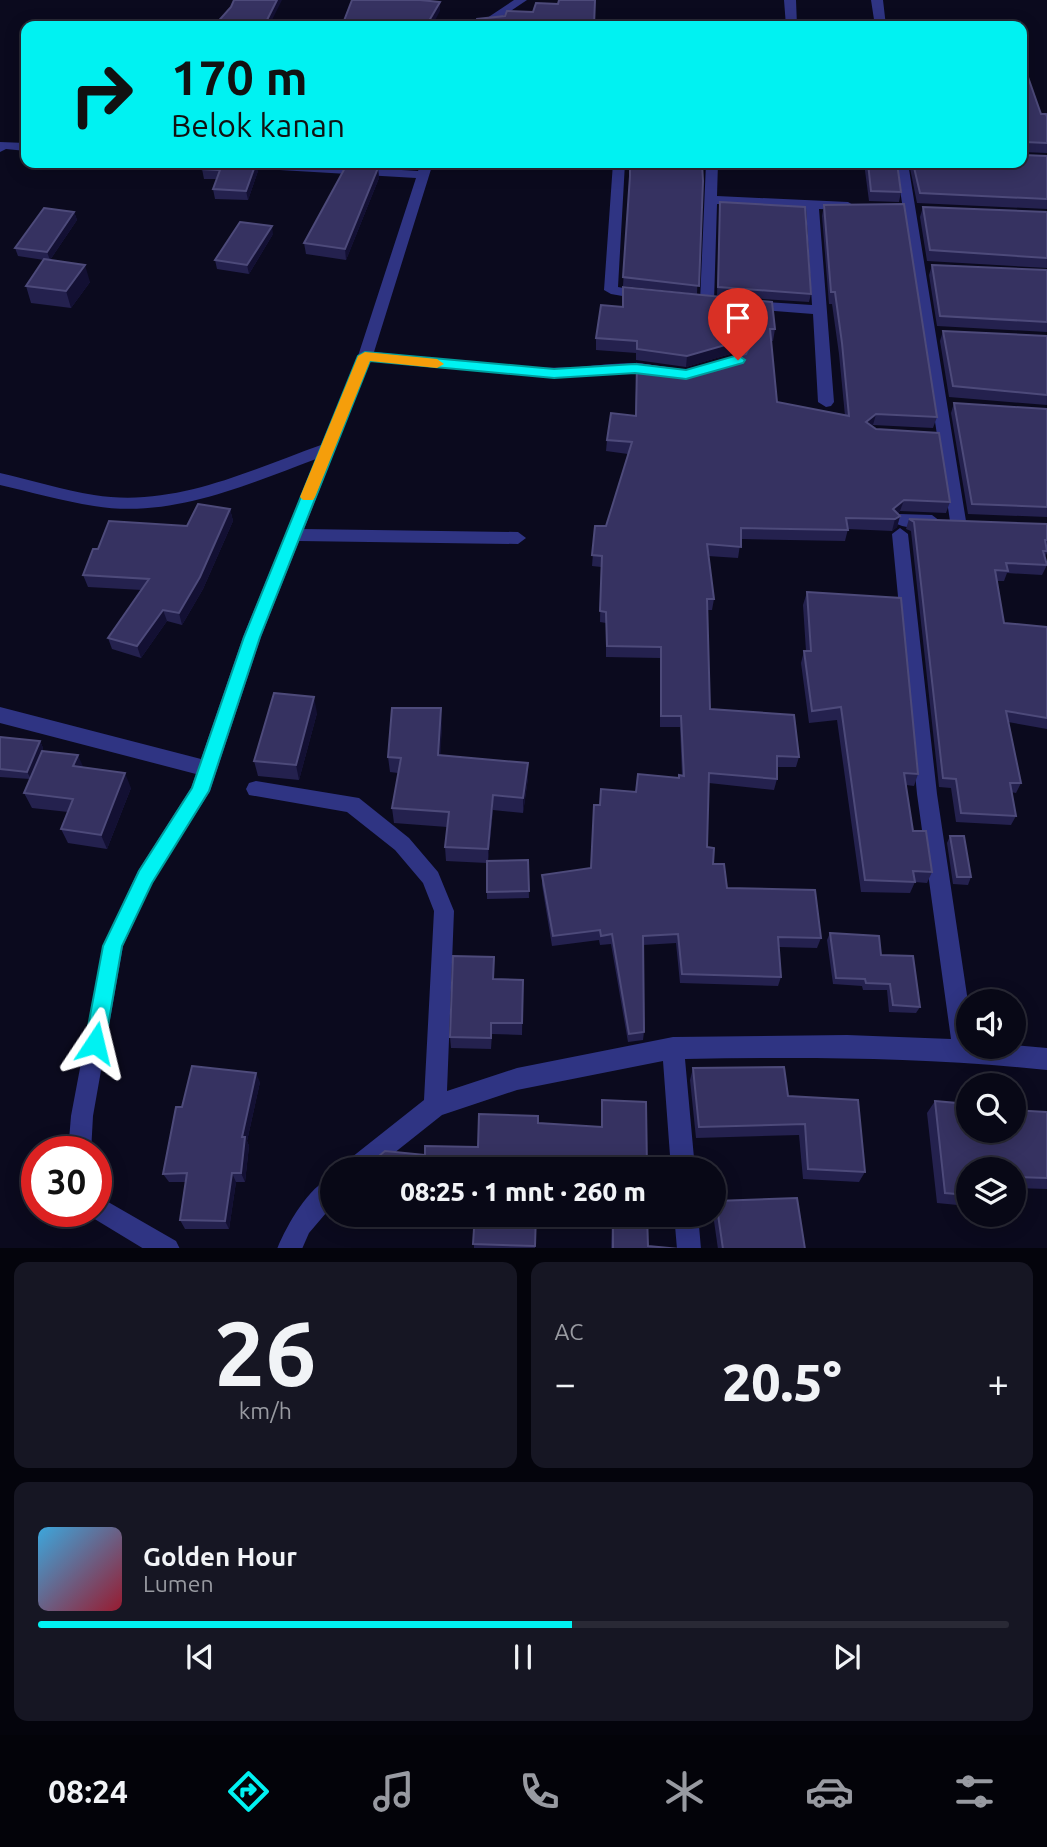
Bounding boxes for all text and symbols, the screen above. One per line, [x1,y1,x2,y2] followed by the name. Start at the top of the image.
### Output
[56,49,147,140] icon: right
[171,49,308,104] text: 170 m
[171,107,345,143] text: Belok kanan
[708,288,768,360] pin
[719,299,757,337] icon: arrive
[956,989,1026,1227] map controls
[956,989,1026,1059] button: sound
[58,1006,132,1080] position arrow
[956,1073,1026,1143] button: search
[21,1136,112,1227] speed limit sign: 30
[956,1157,1026,1227] button: layers
[400,1177,646,1206] text: 08:25 · 1 mnt · 260 m
[214,1301,317,1403] text: 26
[555,1319,583,1344] text: AC
[722,1353,842,1411] text: 20.5°
[555,1362,576,1404] text: −
[988,1362,1009,1404] text: +
[239,1398,292,1423] text: km/h
[143,1542,297,1571] text: Golden Hour
[143,1571,214,1596] text: Lumen
[181,1638,219,1676] icon: previous
[504,1638,542,1676] icon: pause
[828,1638,866,1676] icon: next
[224,1767,273,1816] icon: directions
[369,1767,418,1816] icon: music
[515,1767,564,1816] icon: phone
[660,1767,709,1816] icon: climate
[805,1767,854,1816] icon: car
[950,1767,999,1816] icon: filters
[48,1773,128,1809] text: 08:24

